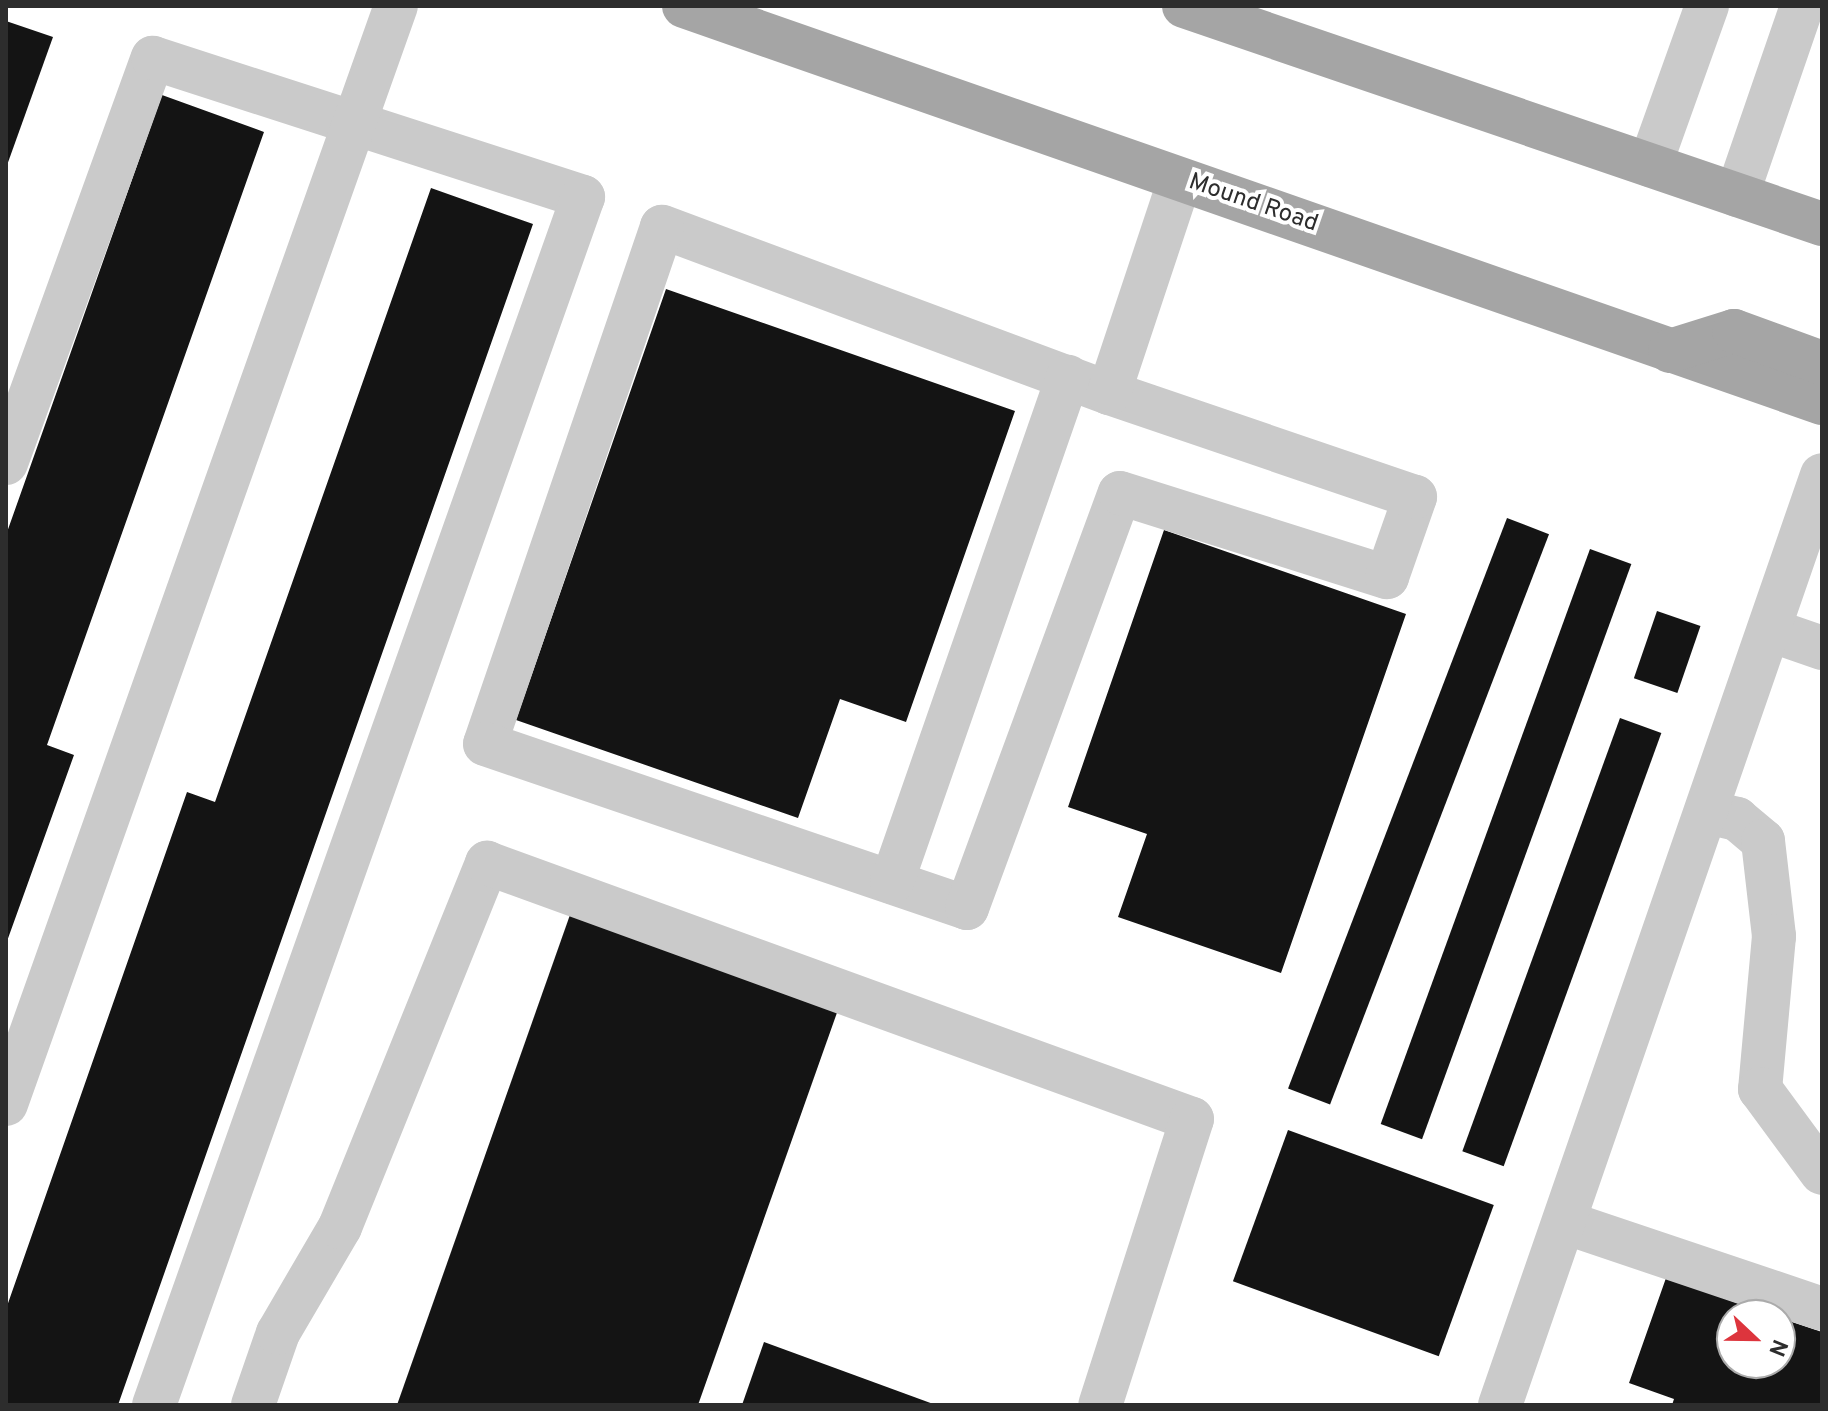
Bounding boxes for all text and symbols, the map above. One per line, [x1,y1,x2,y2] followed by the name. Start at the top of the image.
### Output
[1185,168,1321,240] street label: Mound Road
[1716,1299,1796,1379] north arrow
[1761,1335,1792,1360] text: N

